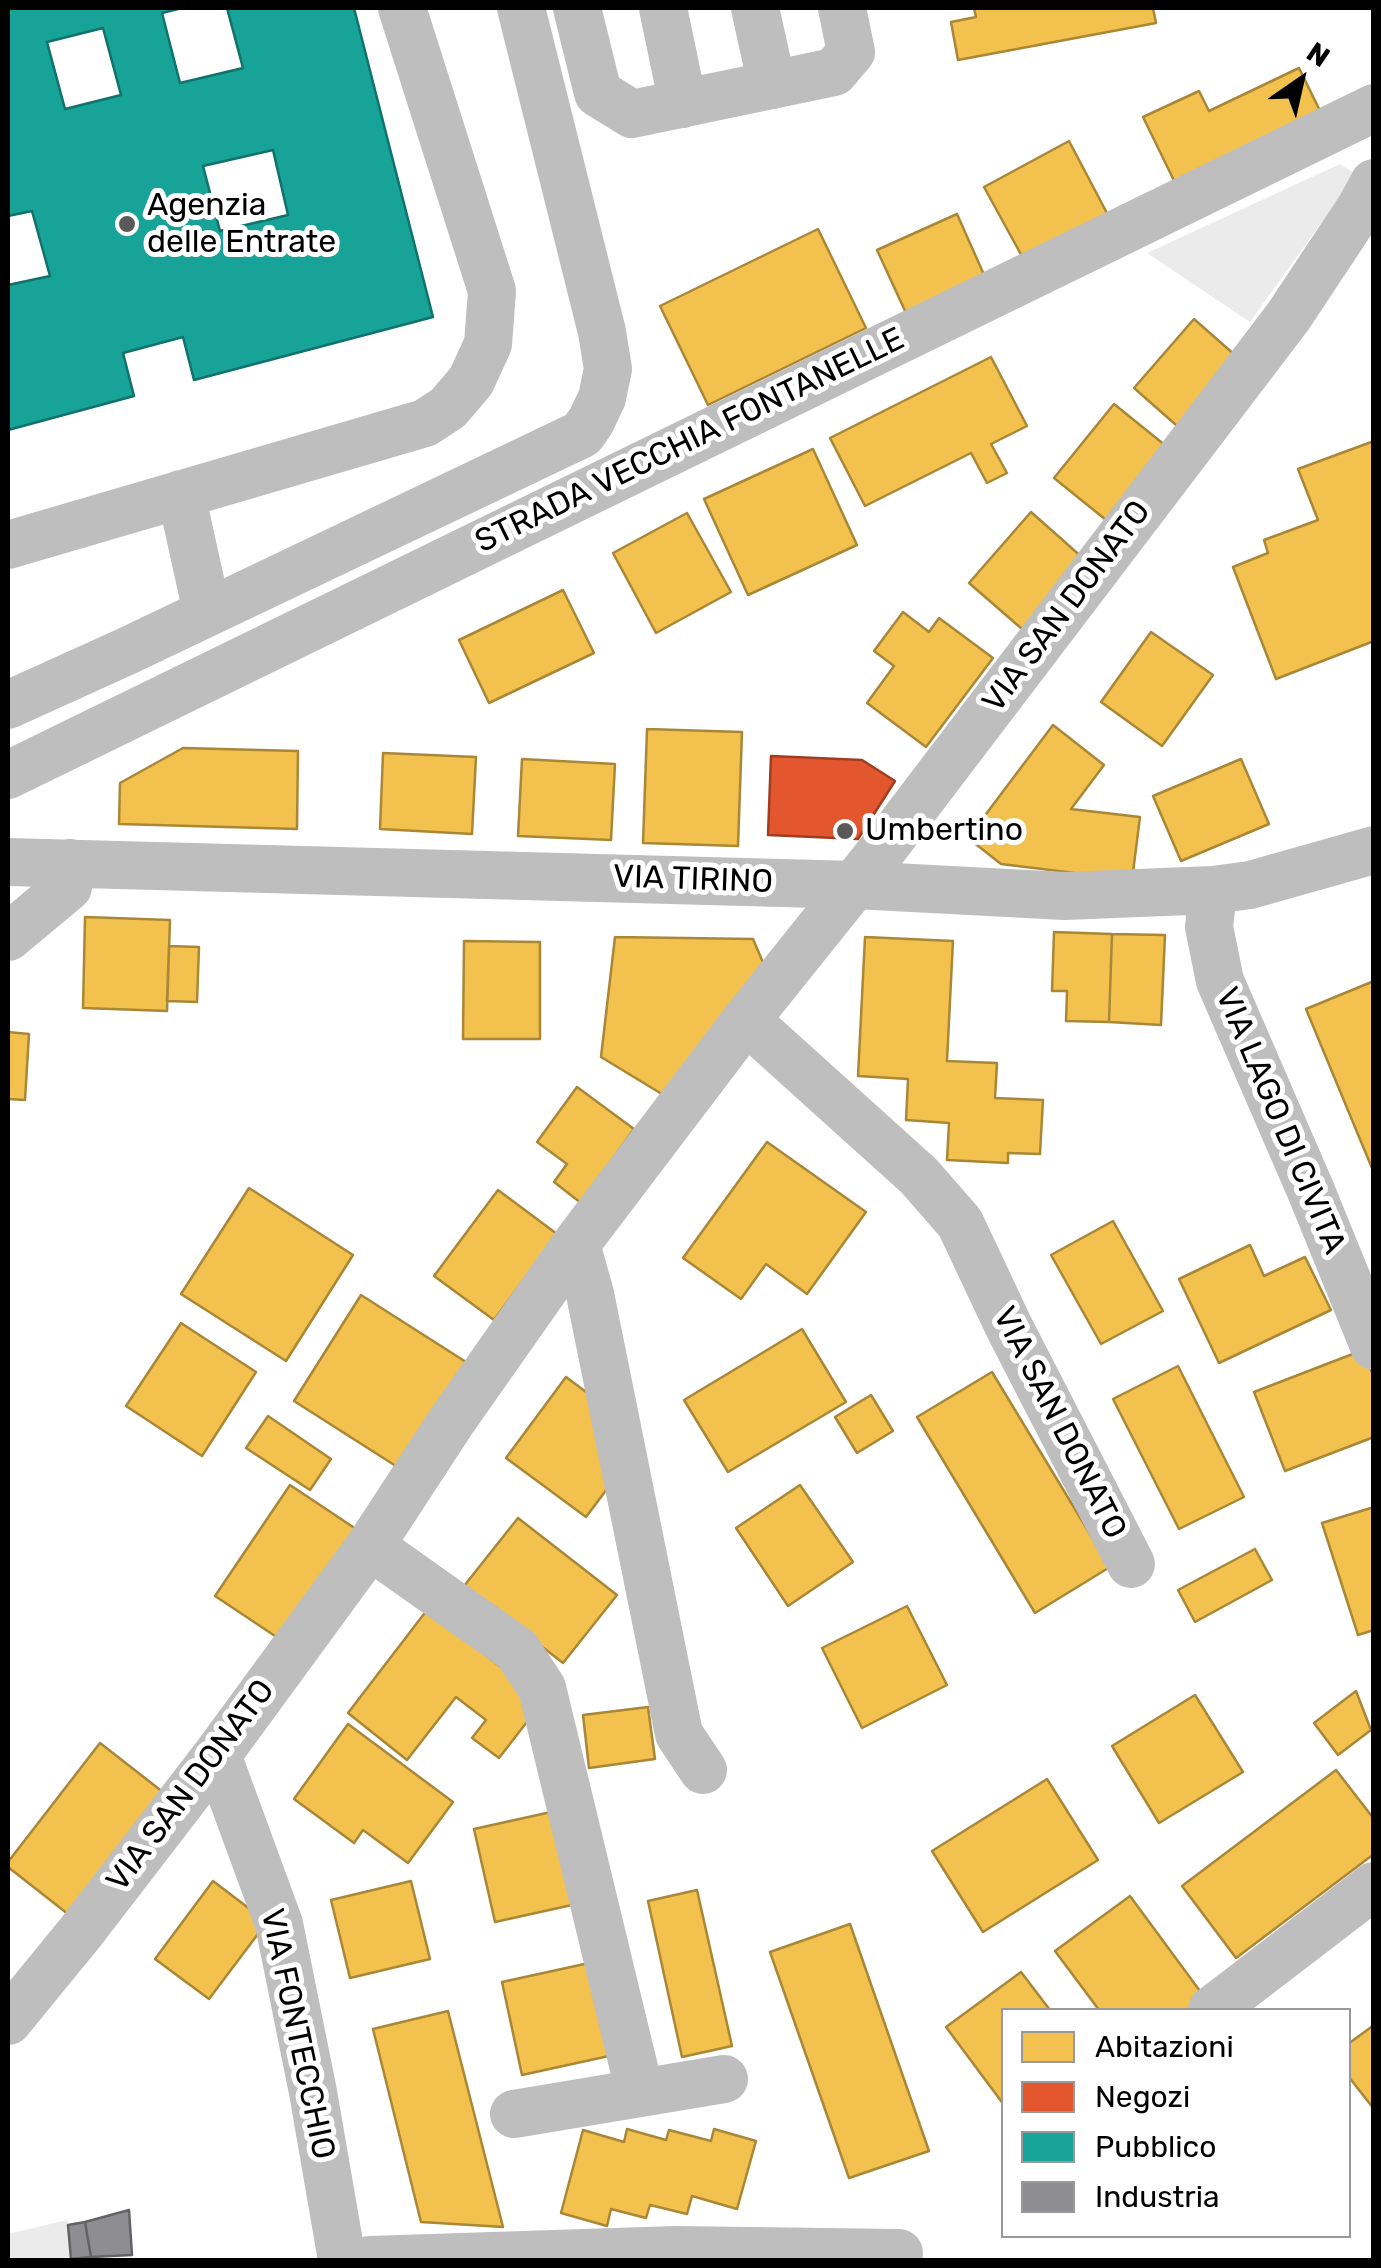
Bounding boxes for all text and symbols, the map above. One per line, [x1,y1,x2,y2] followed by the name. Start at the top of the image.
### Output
[1251,30,1351,130] north arrow
[1300,35,1336,74] text: N
[147,187,336,262] place label: Agenzia delle Entrate
[116,213,138,235] marker: Agenzia delle Entrate
[469,320,911,562] street label: STRADA VECCHIA FONTANELLE
[975,494,1159,720] street label: VIA SAN DONATO
[865,812,1023,850] place label: Umbertino
[834,820,856,842] marker: Umbertino
[612,858,774,902] street label: VIA TIRINO
[1207,982,1353,1260] street label: VIA LAGO DI CIVITA
[984,1301,1134,1545] street label: VIA SAN DONATO
[99,1673,283,1899] street label: VIA SAN DONATO
[252,1905,342,2163] street label: VIA FONTECCHIO
[1001,2008,1351,2238] legend
[1095,2029,1234,2065] text: Abitazioni
[1095,2079,1190,2115] text: Negozi
[1095,2129,1216,2165] text: Pubblico
[1095,2179,1220,2215] text: Industria

